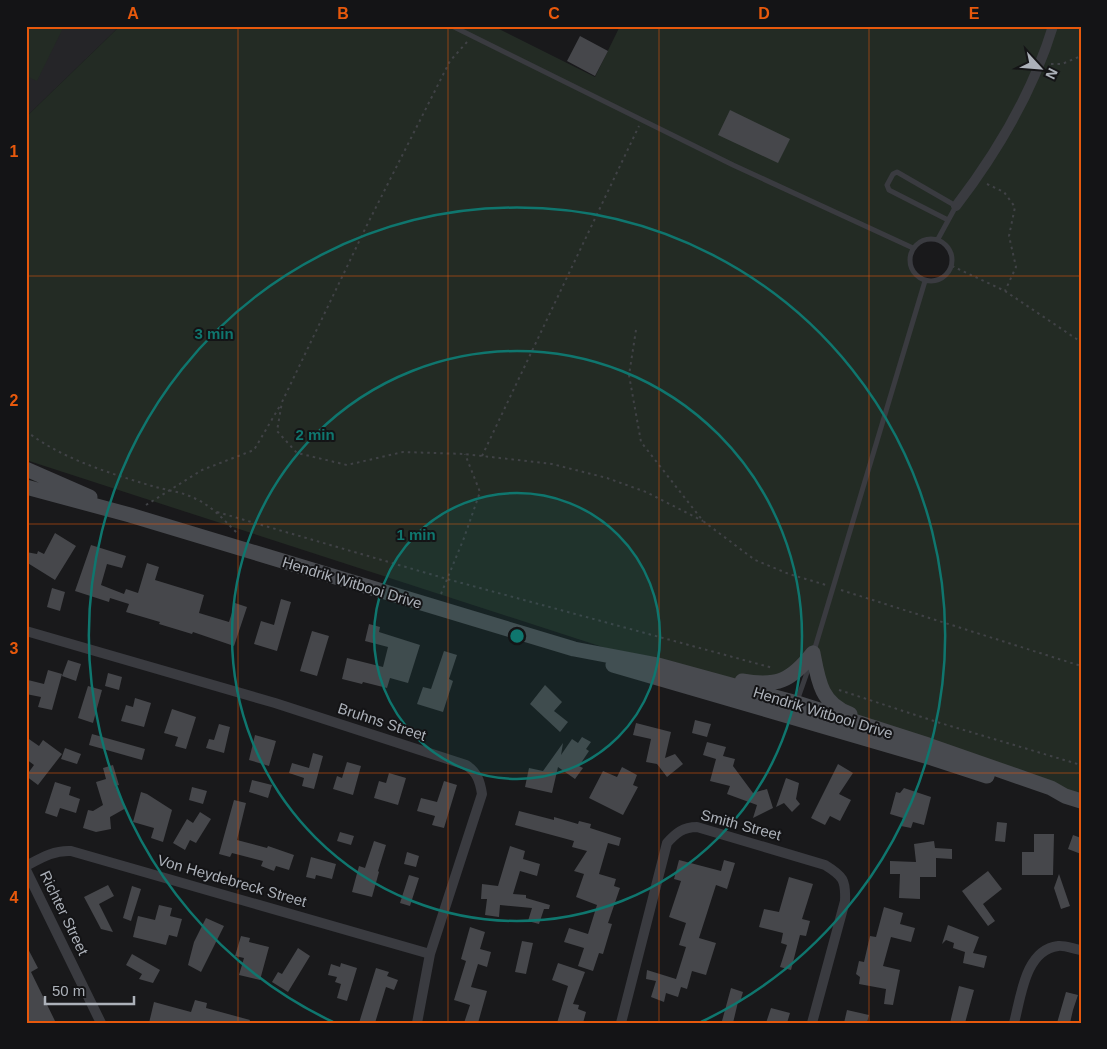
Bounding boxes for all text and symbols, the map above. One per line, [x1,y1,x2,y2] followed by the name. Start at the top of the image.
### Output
[127,5,139,22] text: A
[337,5,349,22] text: B
[548,5,560,22] text: C
[758,5,770,22] text: D
[969,5,980,22] text: E
[1014,42,1064,92] north arrow
[1042,66,1061,82] text: N
[10,143,19,160] text: 1
[194,325,234,342] text: 3 min
[10,392,19,409] text: 2
[295,426,335,443] text: 2 min
[396,526,436,543] text: 1 min
[280,553,424,612] street label: Hendrik Witbooi Drive
[508,627,526,645] centre of rings
[10,640,19,657] text: 3
[751,683,895,742] street label: Hendrik Witbooi Drive
[336,699,429,744] street label: Bruhns Street
[699,806,784,844] street label: Smith Street
[156,851,309,910] street label: Von Heydebreck Street
[37,868,93,958] street label: Richter Street
[10,889,19,906] text: 4
[45,974,134,1006] scale bar
[52,982,85,999] text: 50 m

